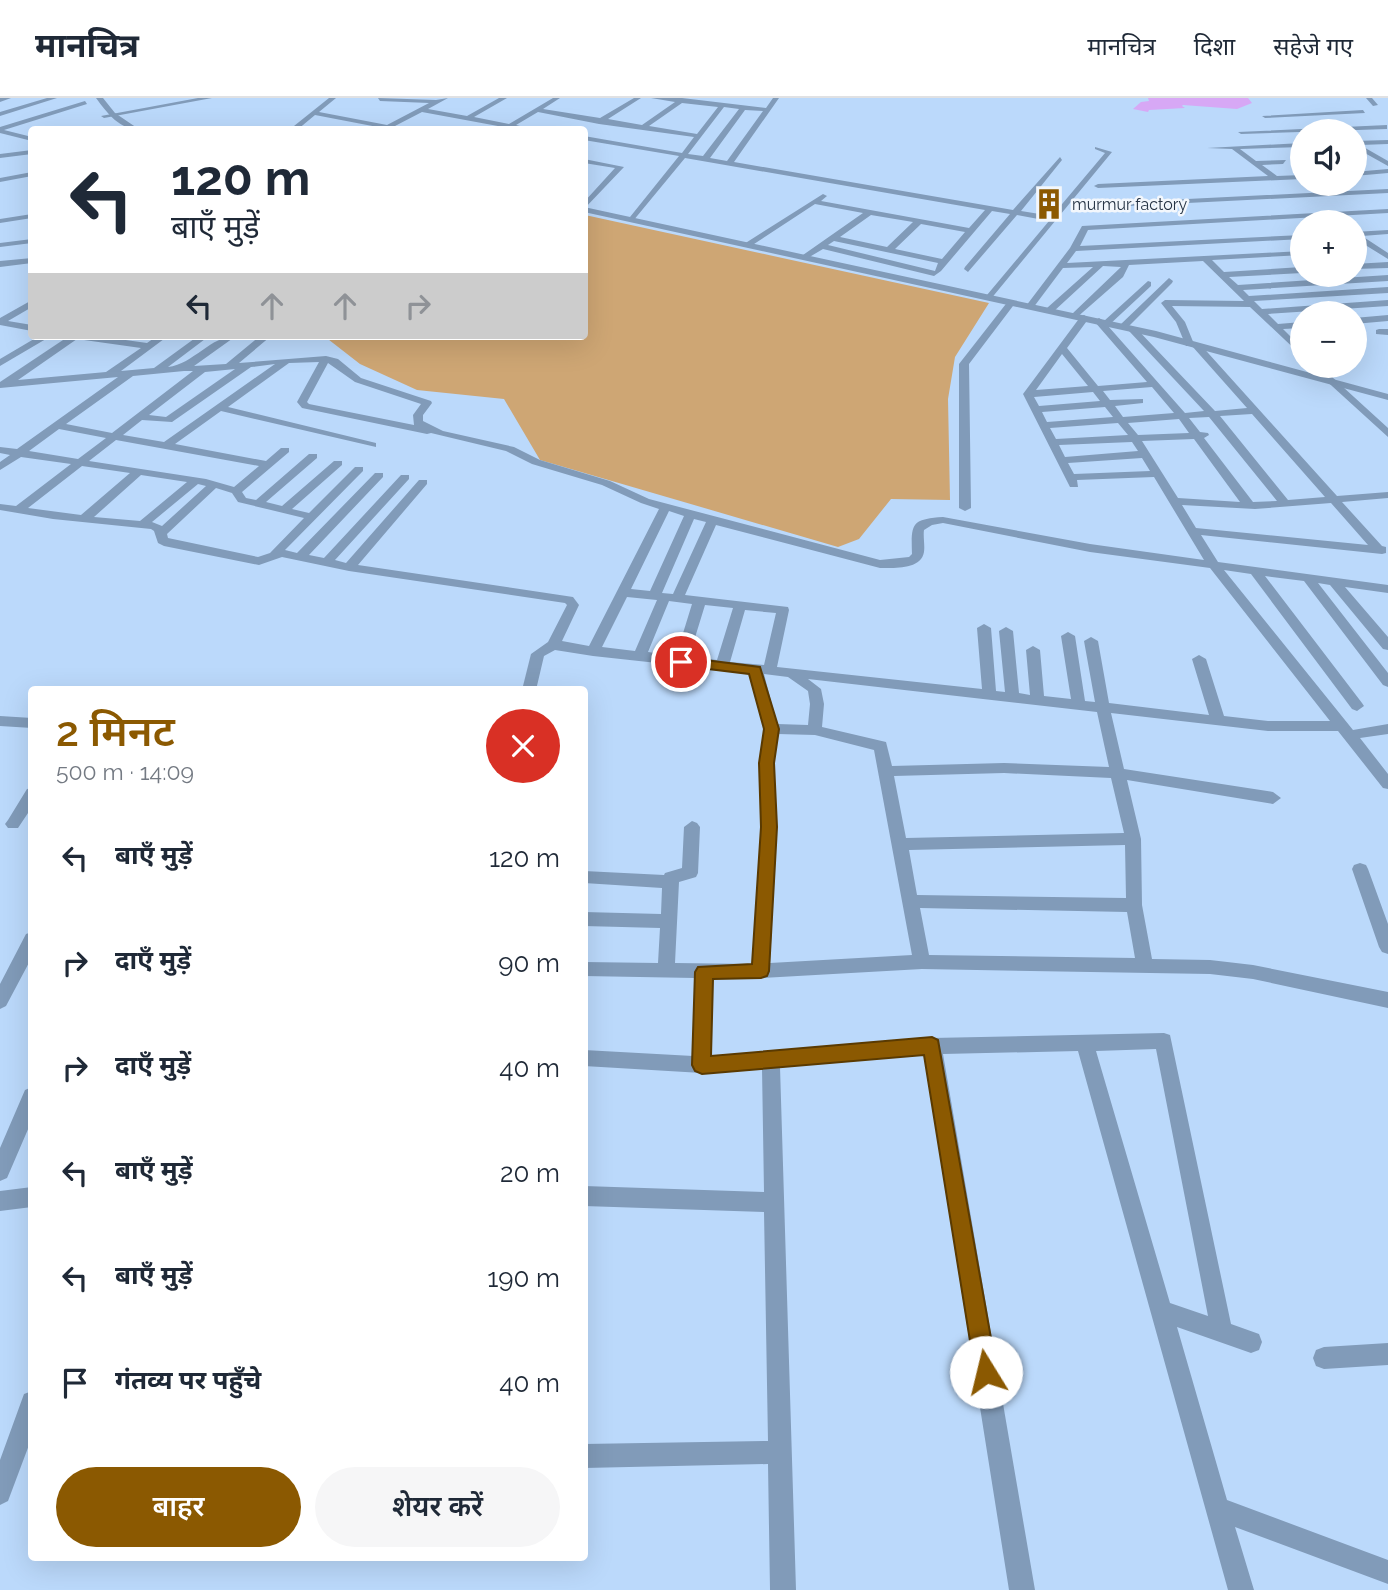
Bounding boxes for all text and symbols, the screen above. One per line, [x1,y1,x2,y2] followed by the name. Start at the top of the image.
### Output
[35,26,139,65] text: मानचित्र
[1087,32,1156,61] text: मानचित्र
[1194,32,1235,61] text: दिशा
[1273,32,1353,61] text: सहेजे गए
[1290,119,1367,378] map controls
[1290,119,1367,196] button: sound
[171,149,310,206] text: 120 m
[56,154,147,245] icon: left
[1032,187,1066,221] building icon: murmur factory
[1072,195,1187,214] place label: murmur factory
[171,208,260,245] text: बाएँ मुड़ें
[1290,210,1367,287] button: +
[180,287,218,325] icon: left
[253,287,291,325] icon: ahead
[326,287,364,325] icon: ahead
[399,287,437,325] icon: right
[1290,301,1367,378] button: −
[651,632,711,692] pin
[662,643,700,681] icon: arrive
[56,707,175,756] text: 2 मिनट
[486,709,560,783] button: close
[56,758,194,785] text: 500 m · 14:09
[56,839,94,877] icon: left
[115,840,193,870] text: बाएँ मुड़ें
[489,843,560,873] text: 120 m
[56,944,94,982] icon: right
[115,945,191,975] text: दाएँ मुड़ें
[498,948,560,978] text: 90 m
[56,1049,94,1087] icon: right
[115,1050,191,1080] text: दाएँ मुड़ें
[499,1053,560,1083] text: 40 m
[56,1154,94,1192] icon: left
[115,1155,193,1185] text: बाएँ मुड़ें
[500,1158,560,1188] text: 20 m
[56,1259,94,1297] icon: left
[115,1260,193,1290] text: बाएँ मुड़ें
[487,1263,560,1293] text: 190 m
[949,1335,1023,1409] position arrow
[56,1364,94,1402] icon: arrive
[115,1365,261,1395] text: गंतव्य पर पहुँचे
[499,1368,560,1398] text: 40 m
[56,1467,301,1547] button: बाहर
[315,1467,560,1547] button: शेयर करें

